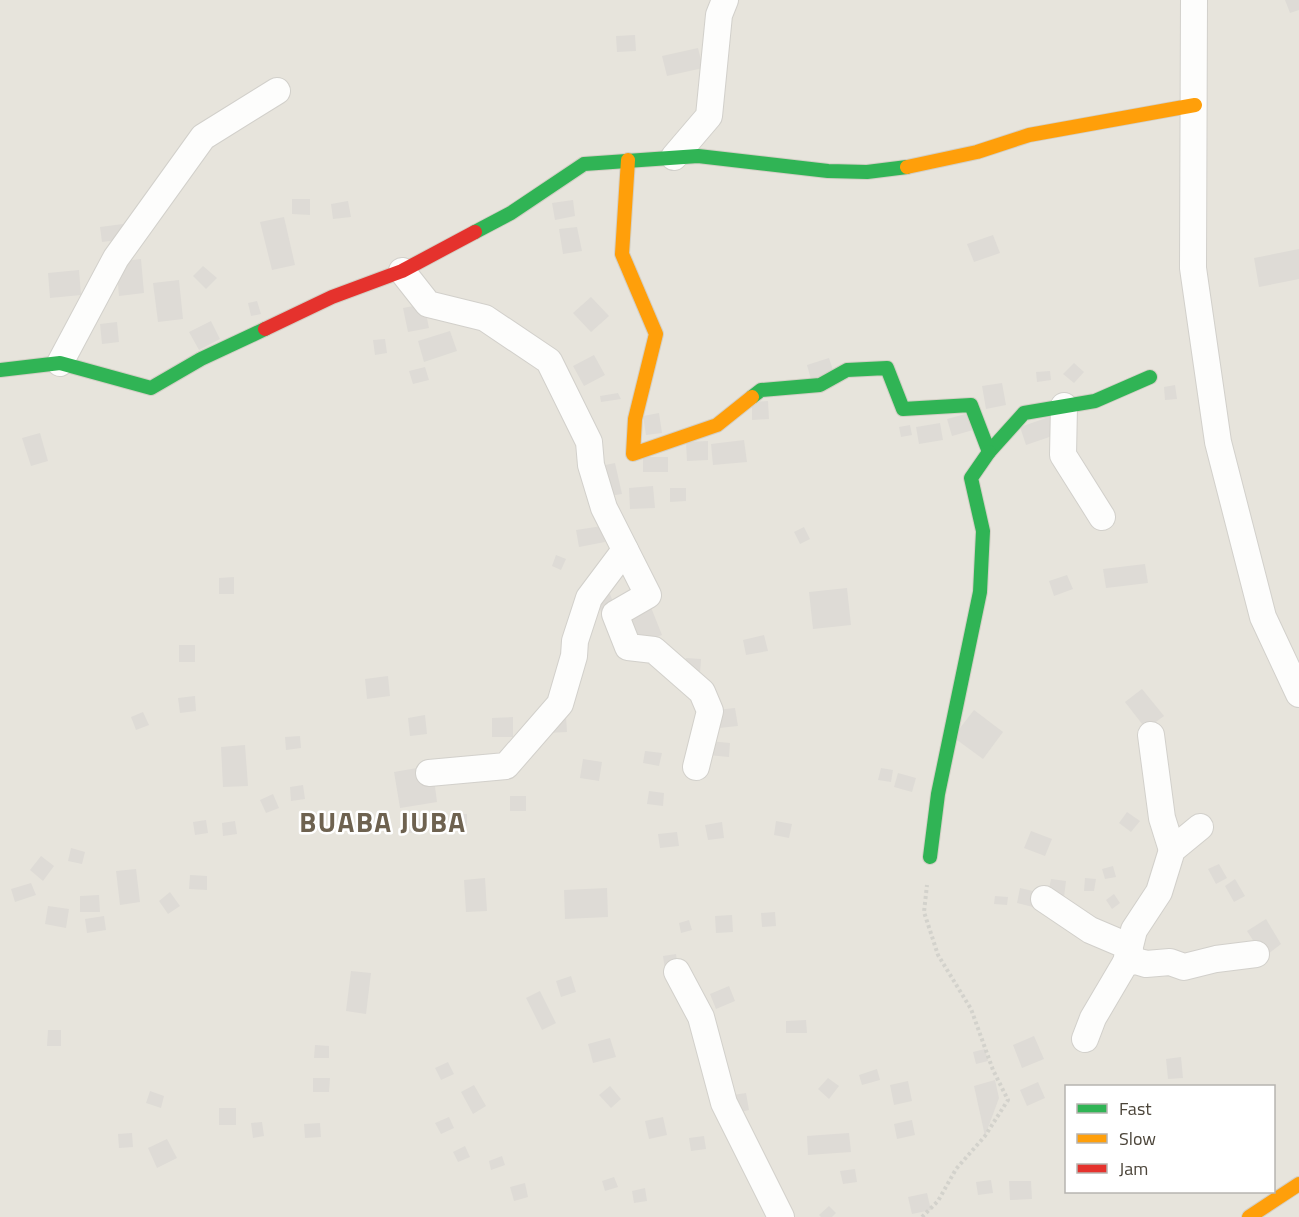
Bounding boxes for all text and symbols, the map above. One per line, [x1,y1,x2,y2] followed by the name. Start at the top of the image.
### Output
[299,800,467,843] district label: BUABA JUBA
[1065,1085,1275,1193] legend
[1119,1095,1152,1122] text: Fast
[1119,1125,1156,1152] text: Slow
[1119,1155,1148,1182] text: Jam

